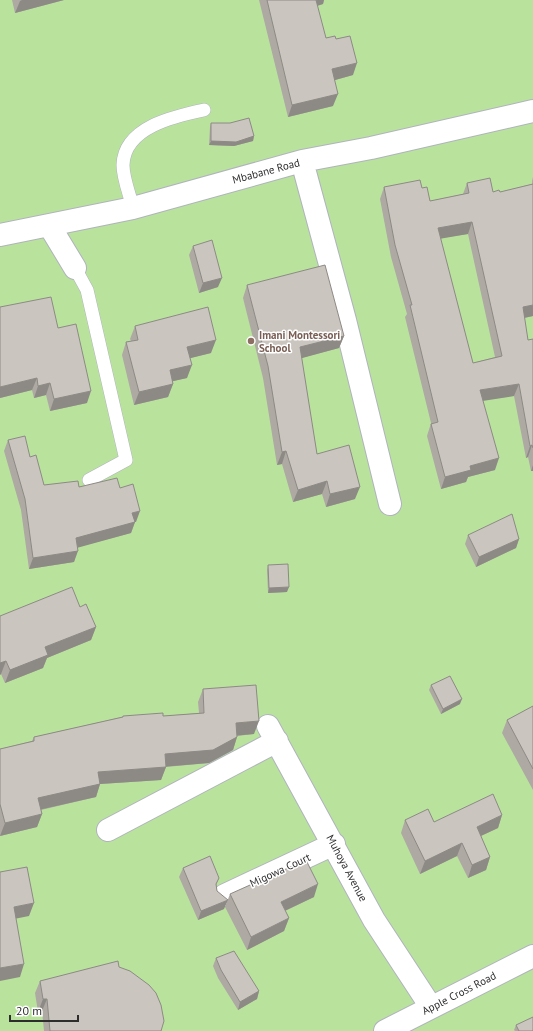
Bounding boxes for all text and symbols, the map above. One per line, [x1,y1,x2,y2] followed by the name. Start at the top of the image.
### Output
[231,155,301,187] street label: Mbabane Road
[259,328,340,355] place label: Imani Montessori School
[246,336,256,346] marker: Imani Montessori School
[323,832,371,904] street label: Muhoya Avenue
[247,850,313,890] street label: Migowa Court
[420,968,498,1018] street label: Apple Cross Road
[10,997,78,1023] scale bar
[16,1003,42,1018] text: 20 m

